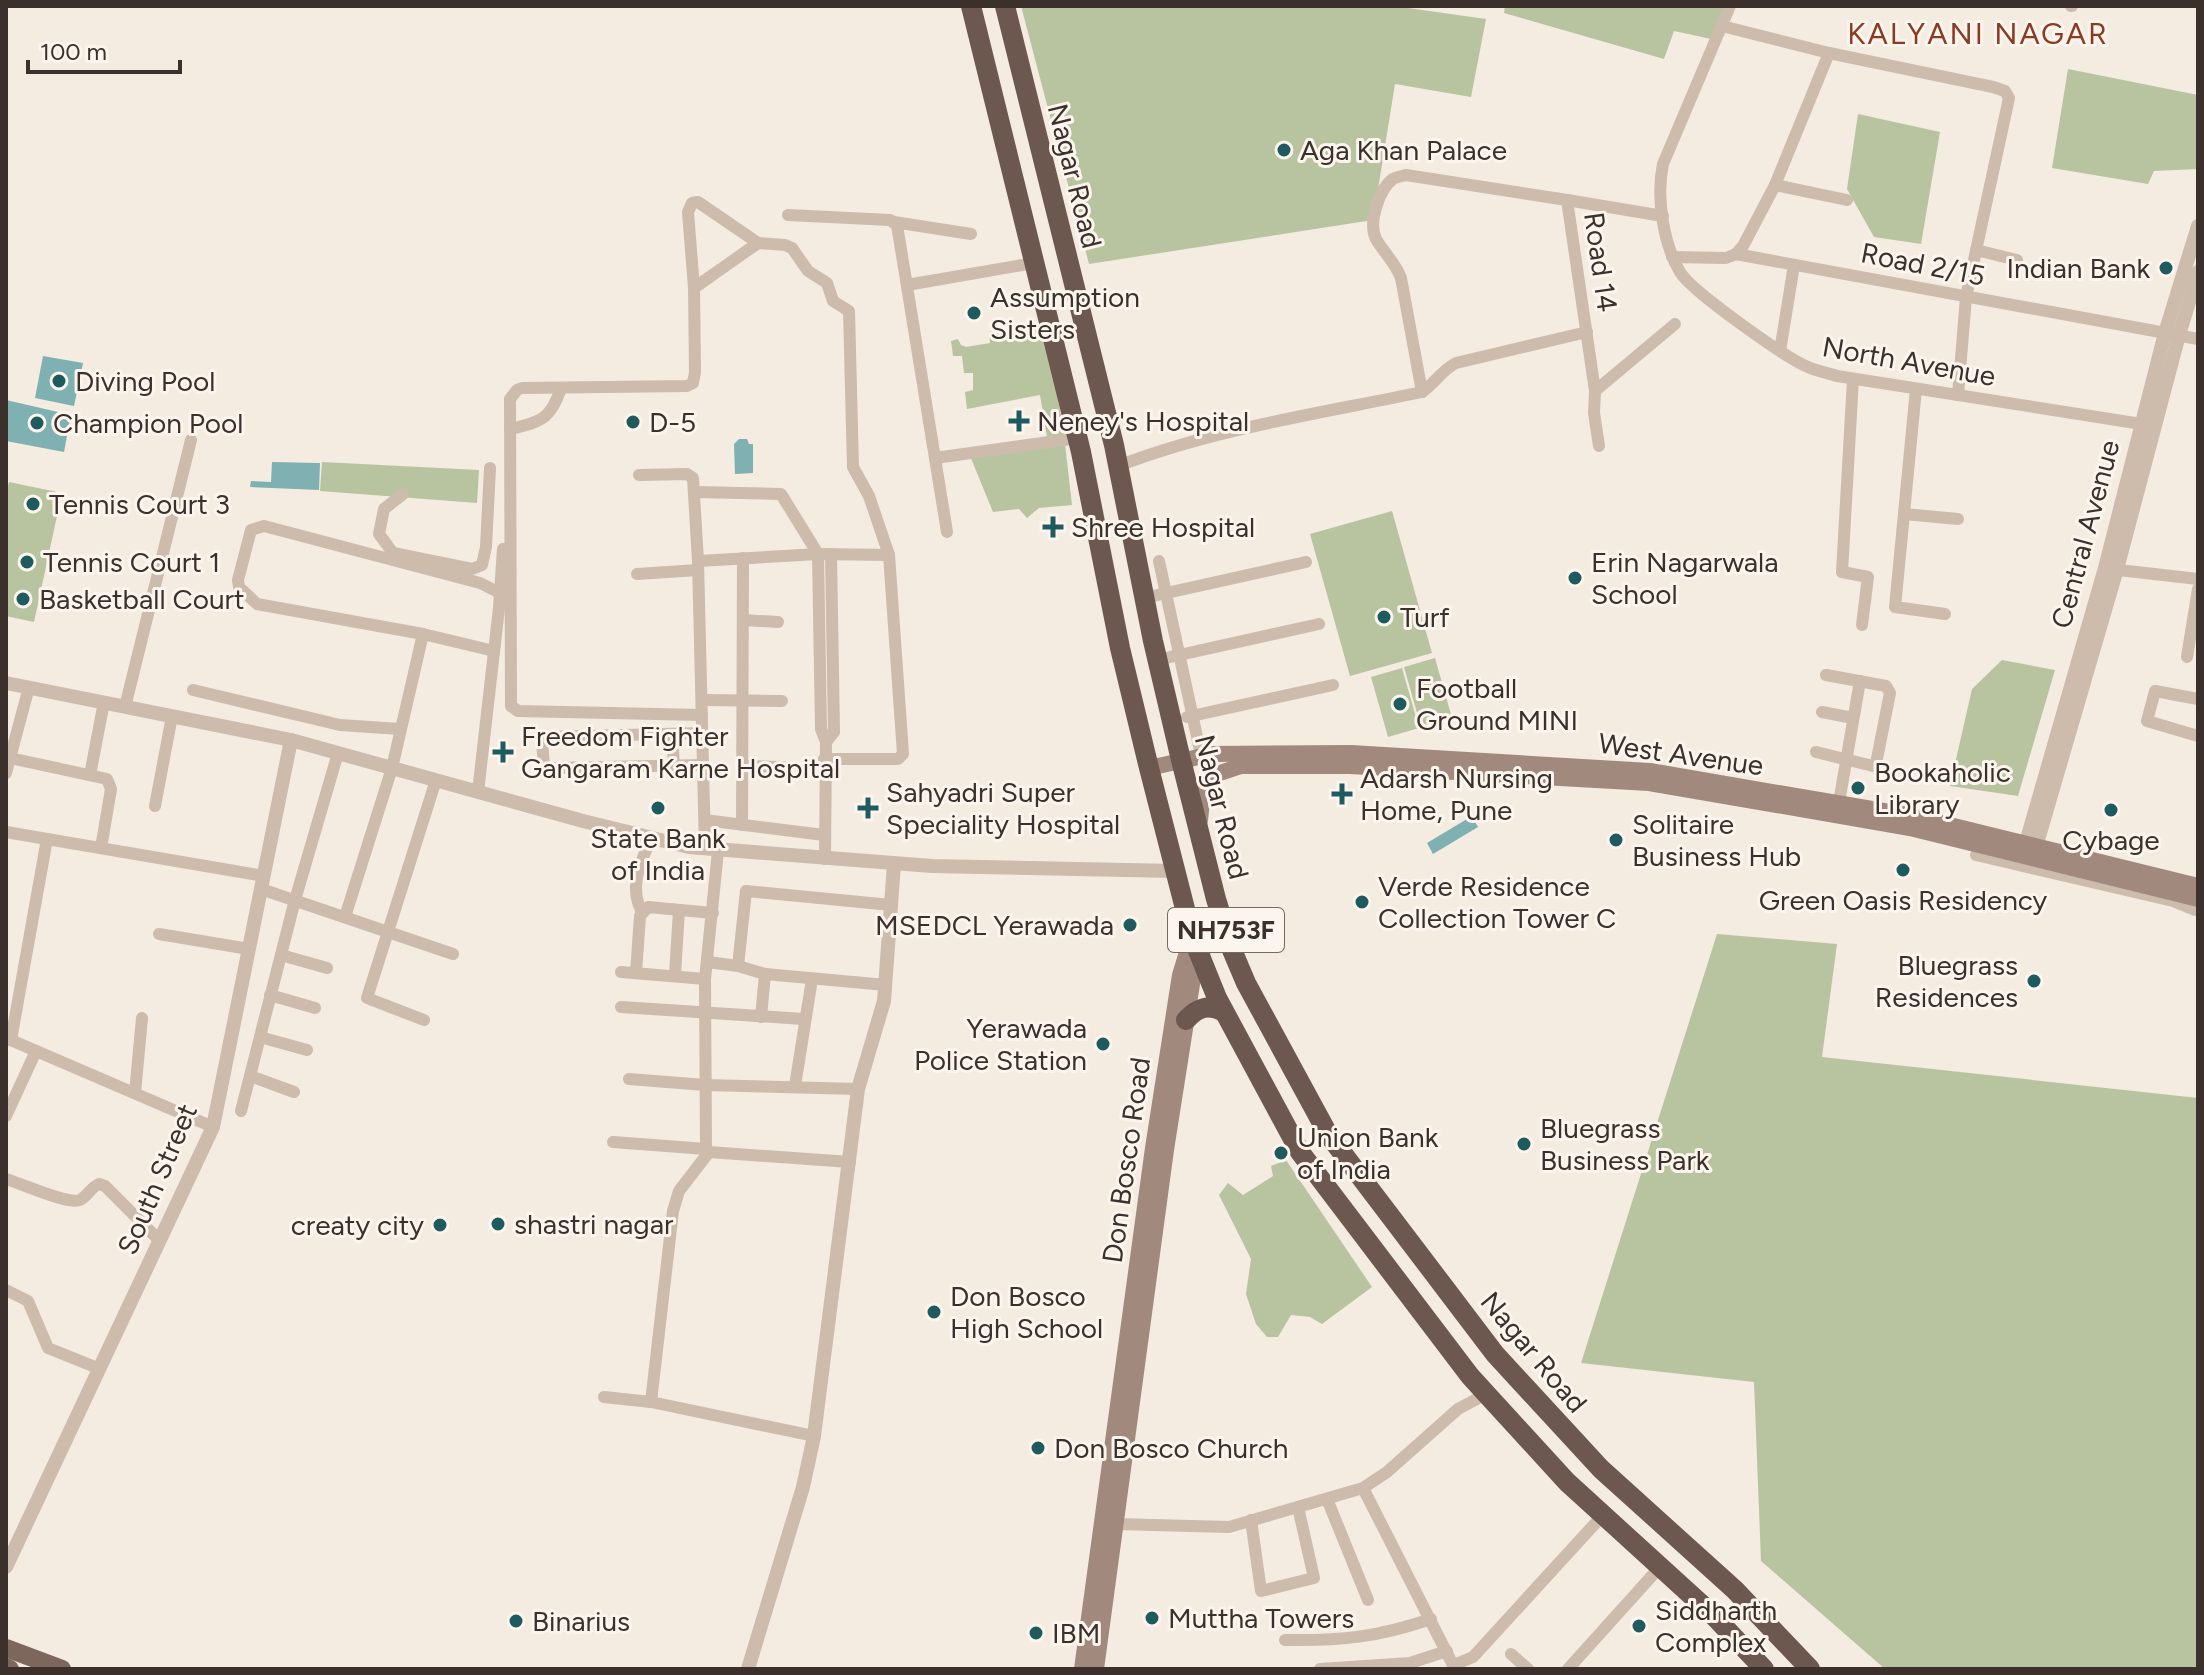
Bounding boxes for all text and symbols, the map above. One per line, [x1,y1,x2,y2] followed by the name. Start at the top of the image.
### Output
[1847,15,2109,52] district label: KALYANI NAGAR
[28,24,180,74] scale bar
[40,37,107,66] text: 100 m
[1041,100,1109,252] street label: Nagar Road
[1300,133,1507,167] place label: Aga Khan Palace
[1275,141,1293,159] marker: Aga Khan Palace
[1577,210,1625,314] street label: Road 14
[1858,235,1988,293] street label: Road 2/15
[2006,251,2150,285] place label: Indian Bank
[2157,259,2175,277] marker: Indian Bank
[990,280,1140,346] place label: Assumption Sisters
[965,304,983,322] marker: Assumption Sisters
[1820,329,1998,393] street label: North Avenue
[75,364,215,398] place label: Diving Pool
[50,372,68,390] marker: Diving Pool
[1037,404,1249,438] place label: Neney's Hospital
[649,405,696,439] place label: D-5
[53,406,243,440] place label: Champion Pool
[1008,410,1030,432] marker: Neney's Hospital
[624,413,642,431] marker: D-5
[28,414,46,432] marker: Champion Pool
[2044,436,2126,632] street label: Central Avenue
[49,487,230,521] place label: Tennis Court 3
[24,495,42,513] marker: Tennis Court 3
[1071,510,1255,544] place label: Shree Hospital
[1042,516,1064,538] marker: Shree Hospital
[43,545,220,579] place label: Tennis Court 1
[1591,545,1779,611] place label: Erin Nagarwala School
[18,553,36,571] marker: Tennis Court 1
[1566,569,1584,587] marker: Erin Nagarwala School
[39,582,245,616] place label: Basketball Court
[14,590,32,608] marker: Basketball Court
[1400,600,1450,634] place label: Turf
[1375,608,1393,626] marker: Turf
[1416,671,1578,737] place label: Football Ground MINI
[1391,695,1409,713] marker: Football Ground MINI
[521,719,840,785] place label: Freedom Fighter Gangaram Karne Hospital
[1596,726,1766,782] street label: West Avenue
[1188,731,1256,883] street label: Nagar Road
[492,741,514,763] marker: Freedom Fighter Gangaram Karne Hospital
[1874,755,2011,821] place label: Bookaholic Library
[1360,761,1553,827] place label: Adarsh Nursing Home, Pune
[886,775,1120,841] place label: Sahyadri Super Speciality Hospital
[1849,779,1867,797] marker: Bookaholic Library
[1331,783,1353,805] marker: Adarsh Nursing Home, Pune
[857,797,879,819] marker: Sahyadri Super Speciality Hospital
[649,799,667,817] marker: State Bank of India
[2102,801,2120,819] marker: Cybage
[1632,807,1801,873] place label: Solitaire Business Hub
[590,821,726,887] place label: State Bank of India
[2062,823,2160,857] place label: Cybage
[1607,831,1625,849] marker: Solitaire Business Hub
[1894,861,1912,879] marker: Green Oasis Residency
[1378,869,1616,935] place label: Verde Residence Collection Tower C
[1759,883,2048,917] place label: Green Oasis Residency
[1353,893,1371,911] marker: Verde Residence Collection Tower C
[875,908,1114,942] place label: MSEDCL Yerawada
[1168,908,1284,952] road number: NH753F
[1121,916,1139,934] marker: MSEDCL Yerawada
[1875,948,2018,1014] place label: Bluegrass Residences
[2025,972,2043,990] marker: Bluegrass Residences
[914,1011,1087,1077] place label: Yerawada Police Station
[1094,1035,1112,1053] marker: Yerawada Police Station
[1095,1055,1157,1265] street label: Don Bosco Road
[110,1098,204,1260] street label: South Street
[1540,1111,1710,1177] place label: Bluegrass Business Park
[1297,1120,1439,1186] place label: Union Bank of India
[1515,1135,1533,1153] marker: Bluegrass Business Park
[1272,1144,1290,1162] marker: Union Bank of India
[514,1207,674,1241] place label: shastri nagar
[291,1208,424,1242] place label: creaty city
[489,1215,507,1233] marker: shastri nagar
[431,1216,449,1234] marker: creaty city
[950,1279,1103,1345] place label: Don Bosco High School
[1474,1285,1594,1419] street label: Nagar Road
[925,1303,943,1321] marker: Don Bosco High School
[1054,1431,1288,1465] place label: Don Bosco Church
[1029,1439,1047,1457] marker: Don Bosco Church
[1655,1593,1777,1659] place label: Siddharth Complex
[1168,1601,1354,1635] place label: Muttha Towers
[532,1604,630,1638] place label: Binarius
[1143,1609,1161,1627] marker: Muttha Towers
[507,1612,525,1630] marker: Binarius
[1052,1616,1100,1650] place label: IBM
[1630,1617,1648,1635] marker: Siddharth Complex
[1027,1624,1045,1642] marker: IBM

